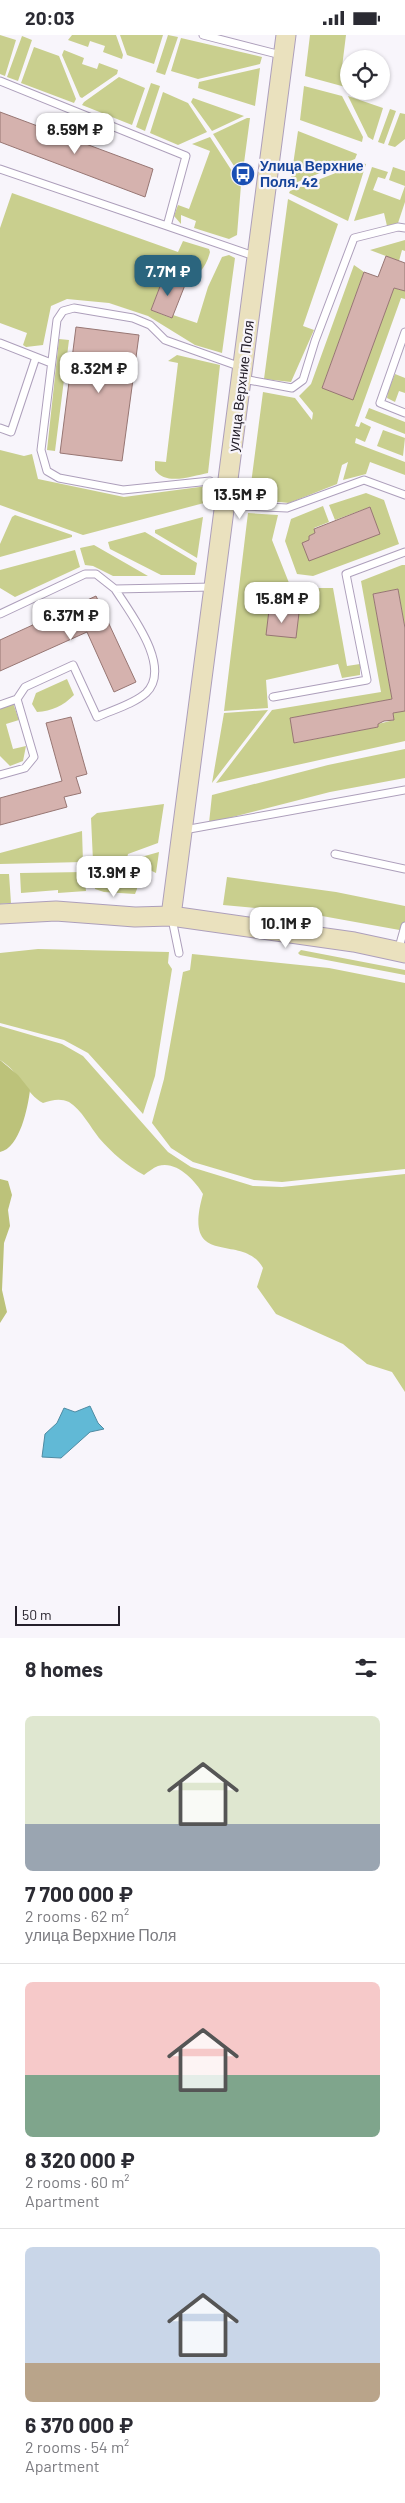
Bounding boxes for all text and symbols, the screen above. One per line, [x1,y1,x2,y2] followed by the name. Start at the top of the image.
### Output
[25,6,74,29] text: 20:03
[340,50,390,100] map controls
[340,50,390,100] button: locate
[29,113,121,155] pin: 8.59M ₽
[47,119,103,138] text: 8.59M ₽
[260,157,364,190] place label: Улица Верхние Поля, 42
[230,161,256,187] bus stop icon: Улица Верхние Поля, 42
[127,255,209,297] pin: 7.7M ₽
[146,261,191,280] text: 7.7M ₽
[224,319,257,453] street label: улица Верхние Поля
[53,351,145,394] pin: 8.32M ₽
[71,358,127,377] text: 8.32M ₽
[194,477,286,520] pin: 13.5M ₽
[213,484,267,503] text: 13.5M ₽
[236,581,328,624] pin: 15.8M ₽
[255,588,309,607] text: 15.8M ₽
[25,599,117,641] pin: 6.37M ₽
[43,605,99,624] text: 6.37M ₽
[68,855,160,898] pin: 13.9M ₽
[88,862,140,881] text: 13.9M ₽
[240,907,332,949] pin: 10.1M ₽
[261,913,311,932] text: 10.1M ₽
[15,1603,120,1626] scale bar
[22,1606,51,1623] text: 50 m
[352,1654,380,1682] icon: filters
[25,1656,103,1681] text: 8 homes
[158,1749,248,1839] icon: home
[25,1881,133,1906] text: 7 700 000 ₽
[25,1906,129,1925] text: 2 rooms · 62 m²
[25,1925,176,1944] text: улица Верхние Поля
[158,2015,248,2105] icon: home
[25,2147,135,2172] text: 8 320 000 ₽
[25,2172,130,2191] text: 2 rooms · 60 m²
[25,2191,100,2210] text: Apartment
[158,2280,248,2370] icon: home
[25,2412,133,2437] text: 6 370 000 ₽
[25,2437,129,2456] text: 2 rooms · 54 m²
[25,2456,100,2475] text: Apartment

